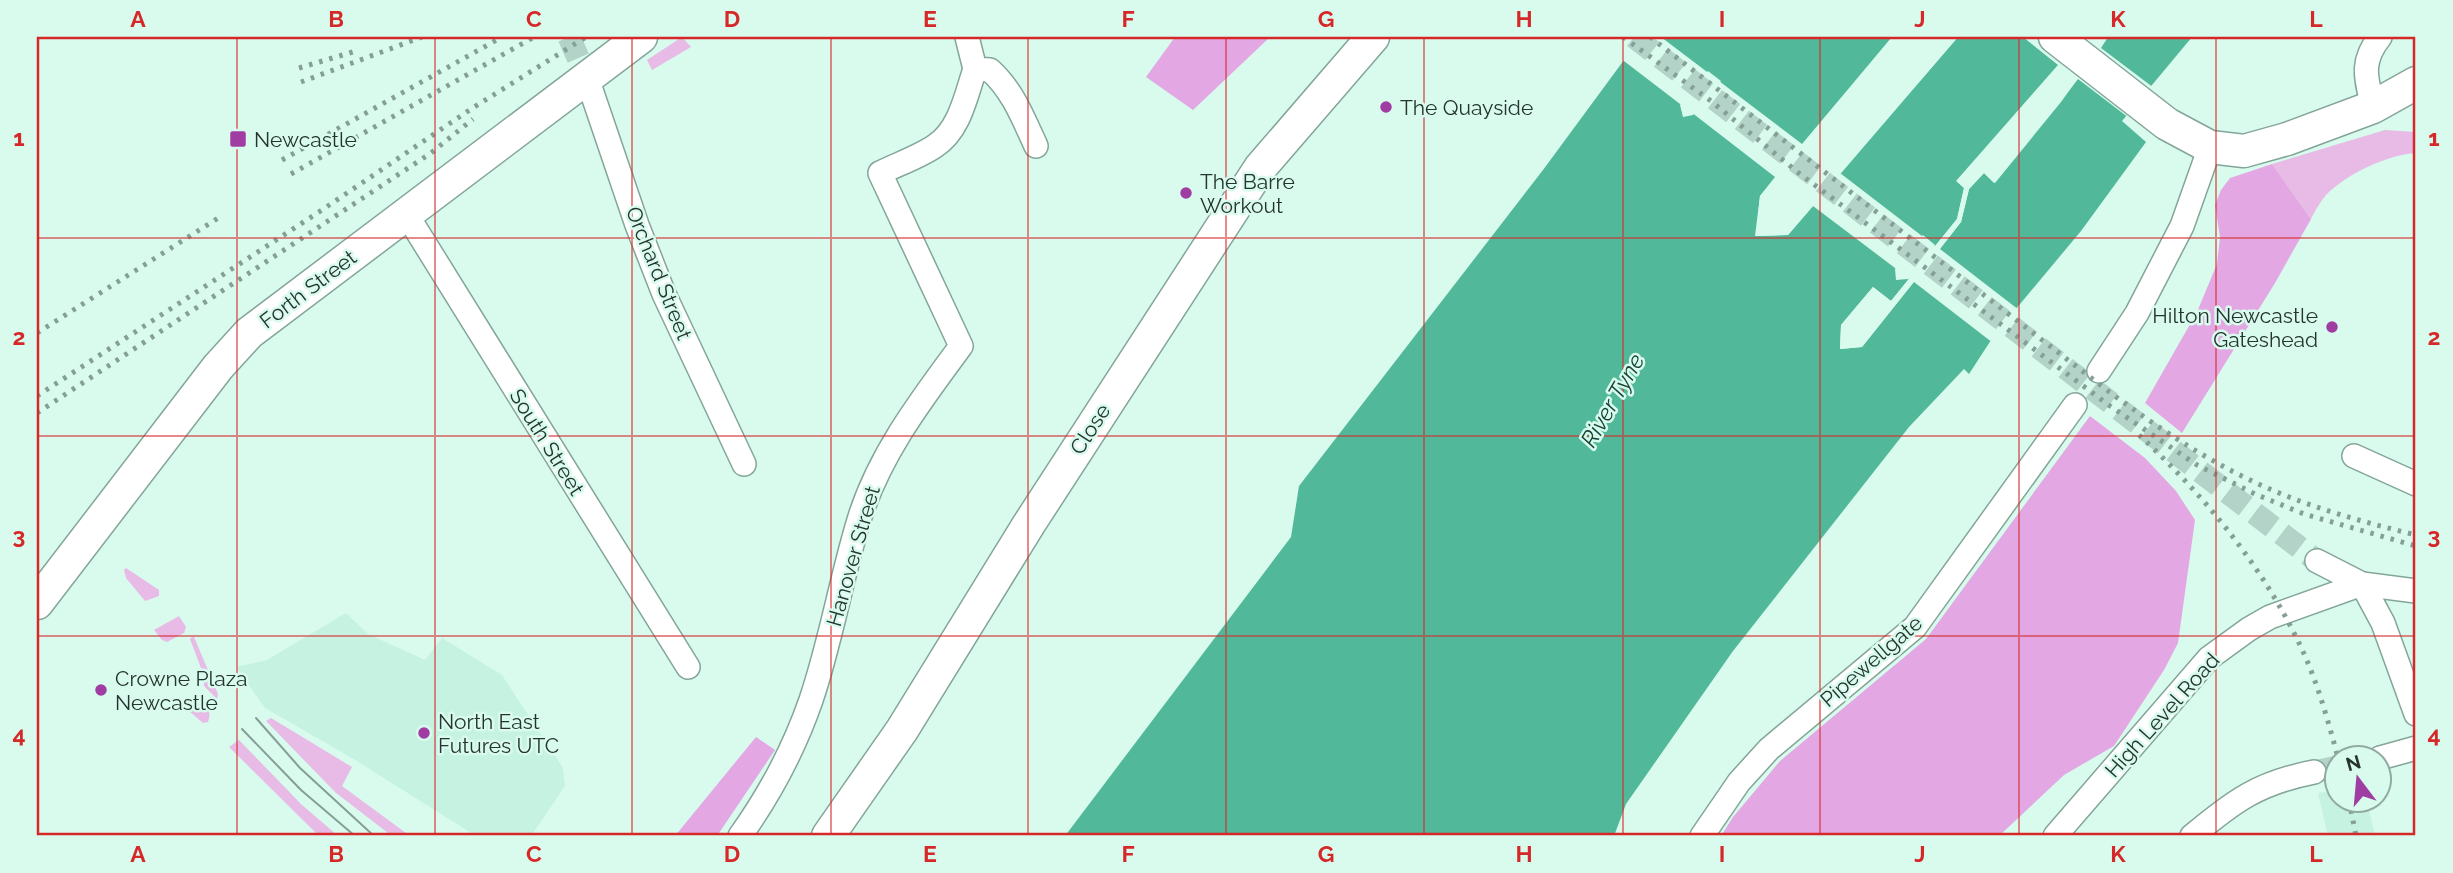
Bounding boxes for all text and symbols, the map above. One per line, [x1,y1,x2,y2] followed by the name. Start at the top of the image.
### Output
[130,5,146,32] text: A
[328,5,344,32] text: B
[526,5,542,32] text: C
[724,5,740,32] text: D
[923,5,937,32] text: E
[1121,5,1135,32] text: F
[1318,5,1334,32] text: G
[1515,5,1533,32] text: H
[1719,5,1725,32] text: I
[1914,5,1926,32] text: J
[2110,5,2126,32] text: K
[2309,5,2323,32] text: L
[1400,95,1533,120] place label: The Quayside
[1378,99,1394,115] marker: The Quayside
[13,124,25,151] text: 1
[2428,124,2440,151] text: 1
[254,127,357,152] place label: Newcastle
[228,129,248,149] marker: Newcastle
[1200,169,1295,218] place label: The Barre Workout
[1178,185,1194,201] marker: The Barre Workout
[621,203,697,343] street label: Orchard Street
[255,245,361,333] street label: Forth Street
[2152,303,2318,352] place label: Hilton Newcastle Gateshead
[2324,319,2340,335] marker: Hilton Newcastle Gateshead
[13,323,25,350] text: 2
[2428,323,2440,350] text: 2
[1574,349,1650,451] water label: River Tyne
[504,384,590,500] street label: South Street
[1065,399,1115,459] street label: Close
[821,483,885,629] street label: Hanover Street
[13,522,25,549] text: 3
[2428,522,2440,549] text: 3
[1815,610,1927,712] street label: Pipewellgate
[2100,648,2224,782] street label: High Level Road
[115,666,248,715] place label: Crowne Plaza Newcastle
[93,682,109,698] marker: Crowne Plaza Newcastle
[438,709,559,758] place label: North East Futures UTC
[12,721,26,748] text: 4
[2427,721,2441,748] text: 4
[416,725,432,741] marker: North East Futures UTC
[2324,744,2394,814] north arrow
[2343,750,2363,775] text: N
[130,840,146,867] text: A
[328,840,344,867] text: B
[526,840,542,867] text: C
[724,840,740,867] text: D
[923,840,937,867] text: E
[1121,840,1135,867] text: F
[1318,840,1334,867] text: G
[1515,840,1533,867] text: H
[1719,840,1725,867] text: I
[1914,840,1926,867] text: J
[2110,840,2126,867] text: K
[2309,840,2323,867] text: L

